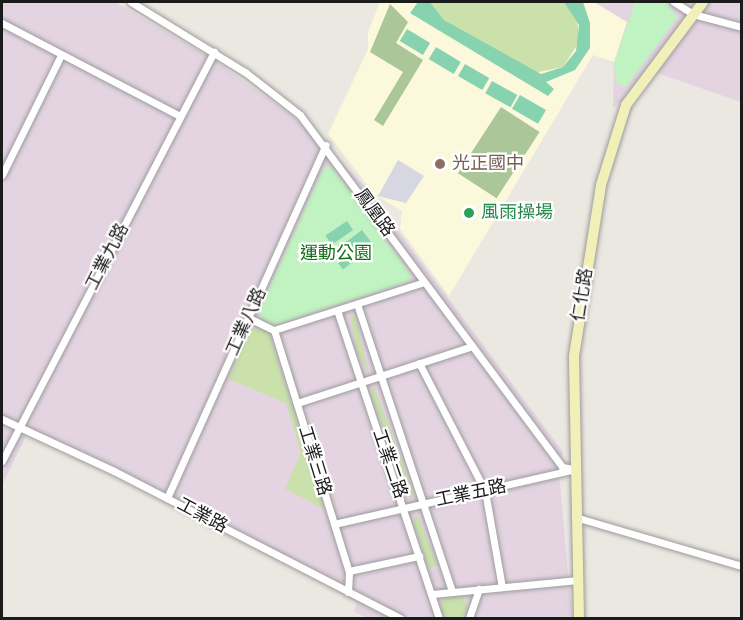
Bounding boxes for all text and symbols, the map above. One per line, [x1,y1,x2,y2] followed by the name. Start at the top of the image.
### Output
[452,153,524,175] place label: 光正國中
[433,157,447,171] marker: 光正國中
[349,185,399,241] street label: 鳳凰路
[481,202,553,224] place label: 風雨操場
[462,206,476,220] marker: 風雨操場
[82,220,134,294] street label: 工業九路
[300,243,372,265] park label: 運動公園
[568,267,598,323] street label: 仁化路
[222,285,272,359] street label: 工業八路
[293,423,335,499] street label: 工業三路
[367,426,411,502] street label: 工業二路
[434,476,508,512] street label: 工業五路
[173,494,231,538] street label: 工業路

